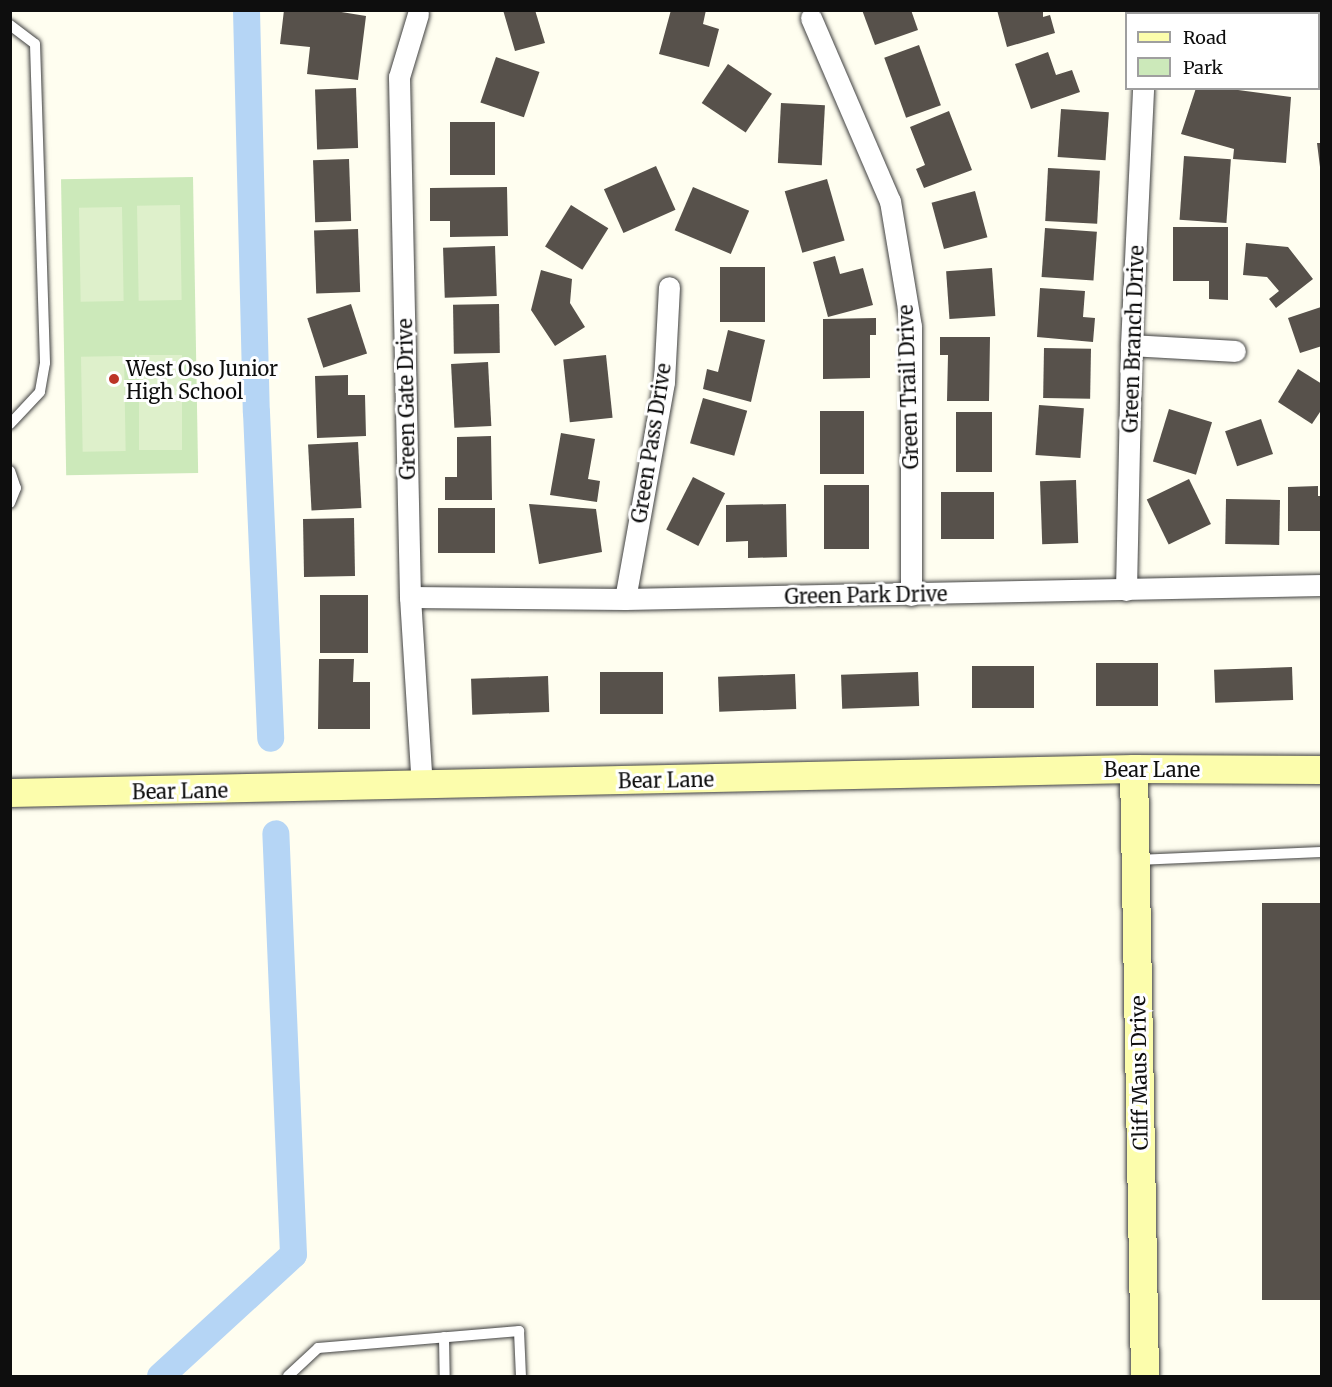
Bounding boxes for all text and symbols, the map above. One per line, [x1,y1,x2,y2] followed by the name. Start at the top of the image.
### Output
[1125,12,1320,90] legend
[1183,26,1227,49] text: Road
[1183,56,1223,79] text: Park
[1118,245,1148,433] street label: Green Branch Drive
[893,304,923,470] street label: Green Trail Drive
[393,318,419,480] street label: Green Gate Drive
[126,356,278,403] place label: West Oso Junior High School
[627,361,675,525] street label: Green Pass Drive
[107,372,121,386] marker: West Oso Junior High School
[784,582,948,608] street label: Green Park Drive
[1104,757,1200,781] street label: Bear Lane
[618,767,714,793] street label: Bear Lane
[132,778,228,804] street label: Bear Lane
[1126,995,1152,1151] street label: Cliff Maus Drive

